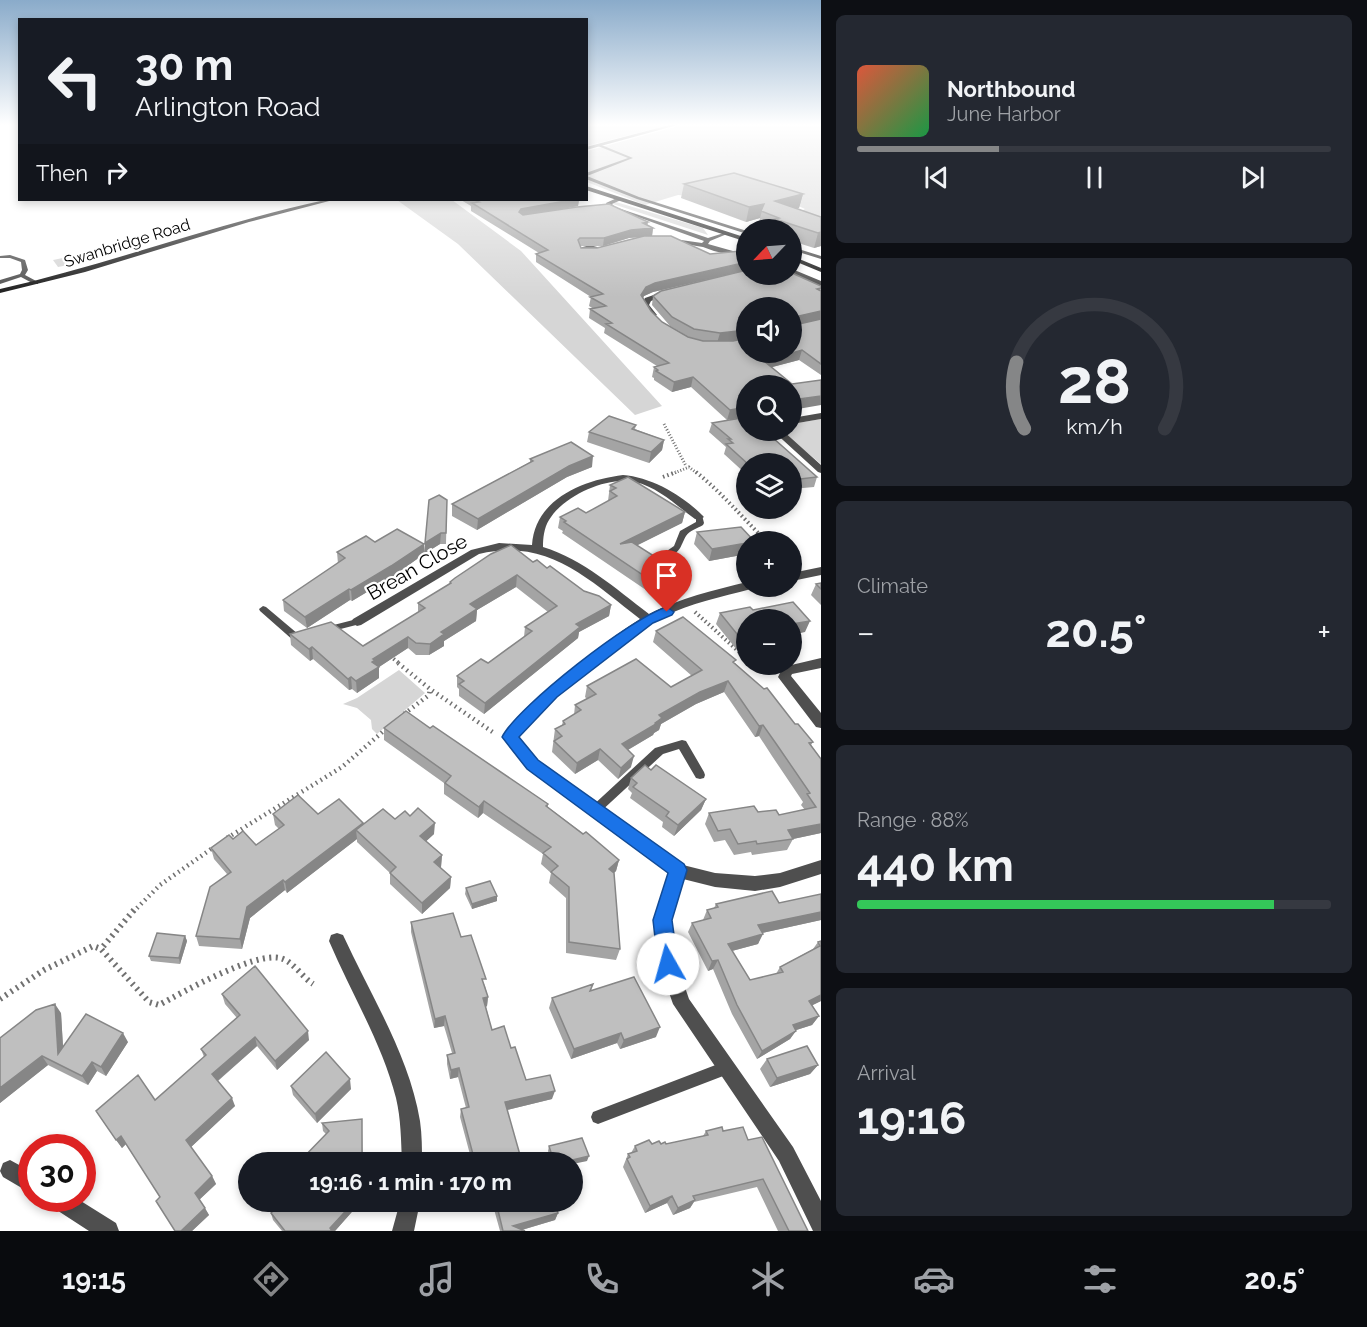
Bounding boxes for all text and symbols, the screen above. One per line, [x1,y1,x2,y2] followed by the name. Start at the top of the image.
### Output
[135,41,233,90] text: 30 m
[36,42,114,120] icon: left
[947,76,1076,102] text: Northbound
[135,91,321,122] text: Arlington Road
[947,102,1061,126] text: June Harbor
[100,156,133,189] icon: right
[36,160,88,186] text: Then
[920,161,953,194] icon: previous
[1078,161,1111,194] icon: pause
[1236,161,1269,194] icon: next
[62,215,192,271] street label: Swanbridge Road
[736,219,802,285] north arrow
[736,219,802,675] map controls
[736,297,802,363] button: sound
[1058,344,1130,418] text: 28
[736,375,802,441] button: search
[1066,415,1122,440] text: km/h
[736,453,802,519] button: layers
[363,529,472,605] street label: Brean Close
[736,531,802,597] button: +
[641,550,692,612] pin
[650,559,683,592] icon: arrive
[857,574,928,598] text: Climate
[1046,605,1146,658] text: 20.5°
[736,609,802,675] button: −
[857,613,875,652] text: −
[1317,613,1331,652] text: +
[857,808,969,832] text: Range · 88%
[857,839,1014,892] text: 440 km
[636,932,700,996] position arrow
[857,1061,916,1085] text: Arrival
[857,1092,966,1145] text: 19:16
[18,1134,96,1212] speed limit sign: 30
[309,1169,512,1195] text: 19:16 · 1 min · 170 m
[250,1258,292,1300] icon: directions
[416,1258,458,1300] icon: music
[581,1258,623,1300] icon: phone
[747,1258,789,1300] icon: climate
[913,1258,955,1300] icon: car
[1079,1258,1121,1300] icon: filters
[62,1264,126,1295] text: 19:15
[1244,1264,1305,1295] text: 20.5°

